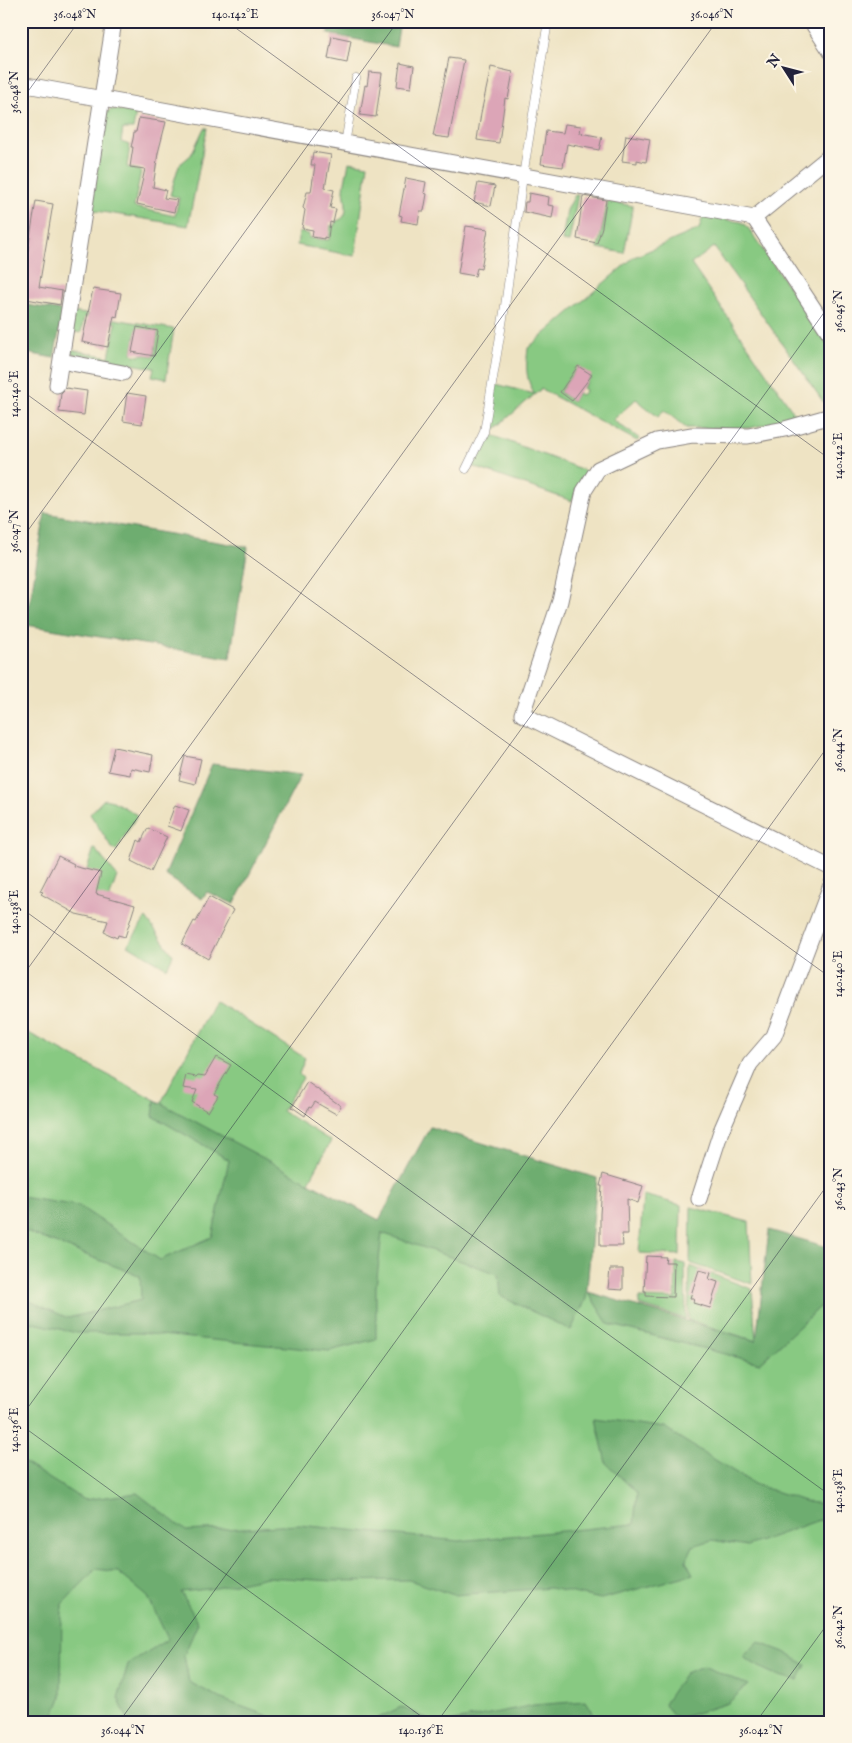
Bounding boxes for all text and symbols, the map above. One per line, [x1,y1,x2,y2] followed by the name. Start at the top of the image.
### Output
[54,7,97,22] text: 36.048°N
[212,7,258,22] text: 140.142°E
[371,7,415,22] text: 36.047°N
[690,7,734,22] text: 36.046°N
[760,42,810,92] north arrow
[763,51,785,72] text: N
[7,70,22,113] text: 36.048°N
[831,289,846,332] text: 36.045°N
[7,370,22,418] text: 140.140°E
[831,433,846,479] text: 140.142°E
[7,509,22,553] text: 36.047°N
[831,727,846,772] text: 36.044°N
[7,890,22,934] text: 140.138°E
[831,950,846,998] text: 140.140°E
[831,1167,846,1210] text: 36.043°N
[7,1408,22,1452] text: 140.136°E
[831,1469,846,1513] text: 140.138°E
[831,1605,846,1649] text: 36.042°N
[101,1723,146,1738] text: 36.044°N
[399,1723,443,1738] text: 140.136°E
[739,1723,783,1738] text: 36.042°N

